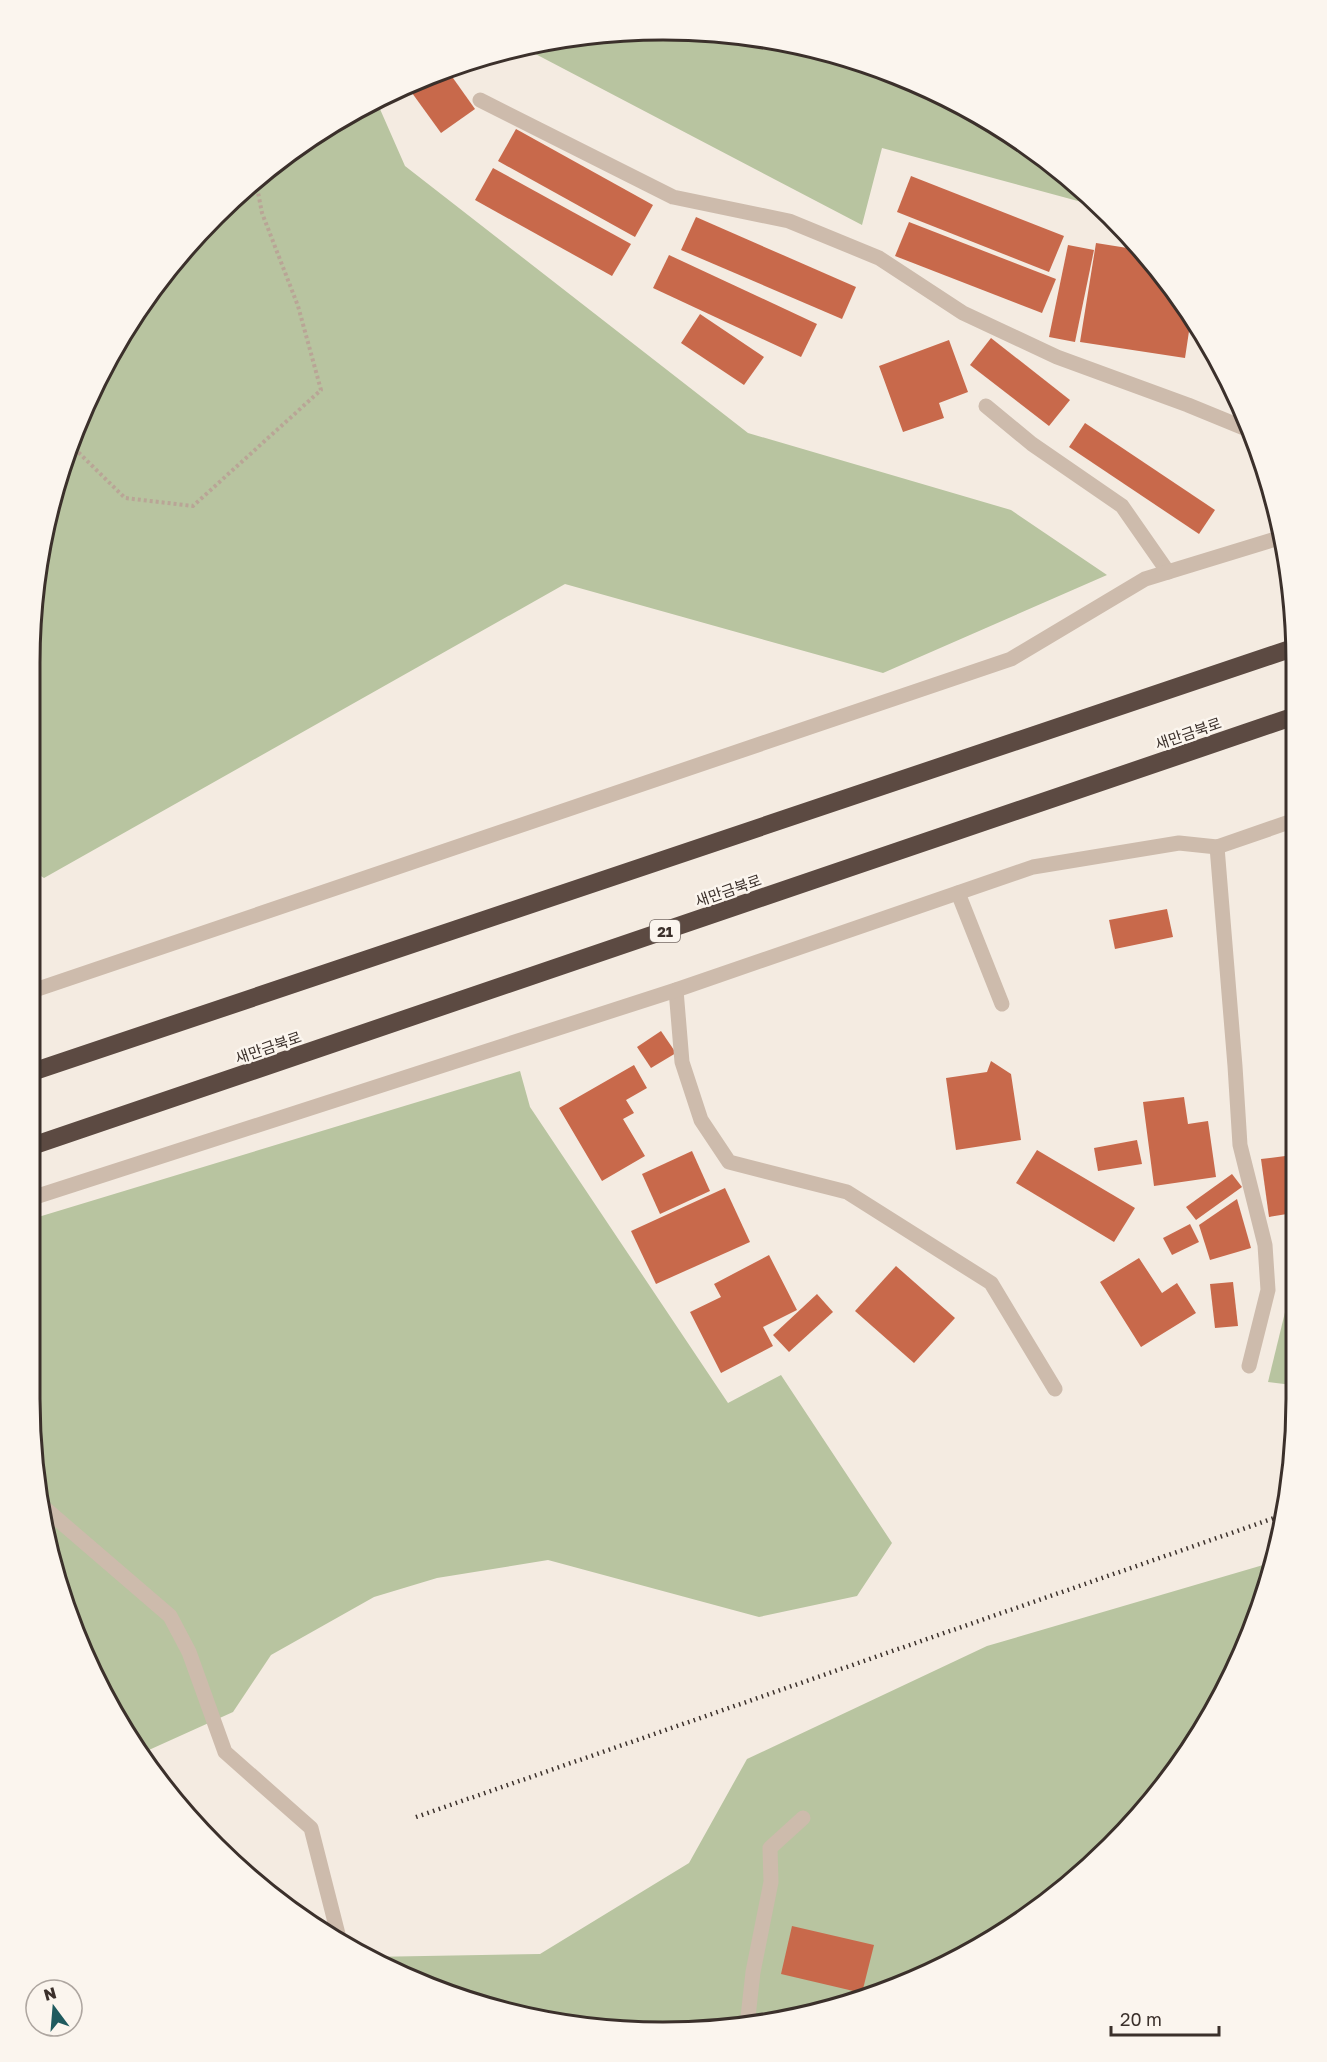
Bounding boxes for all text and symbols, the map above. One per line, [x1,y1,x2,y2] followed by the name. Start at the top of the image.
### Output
[1152,713,1224,753] street label: 새만금북로
[692,870,764,910] street label: 새만금북로
[650,920,680,942] road number: 21
[232,1027,304,1067] street label: 새만금북로
[24,1978,84,2038] north arrow
[41,1982,58,2005] text: N
[1111,1999,1219,2037] scale bar
[1120,2008,1162,2030] text: 20 m

